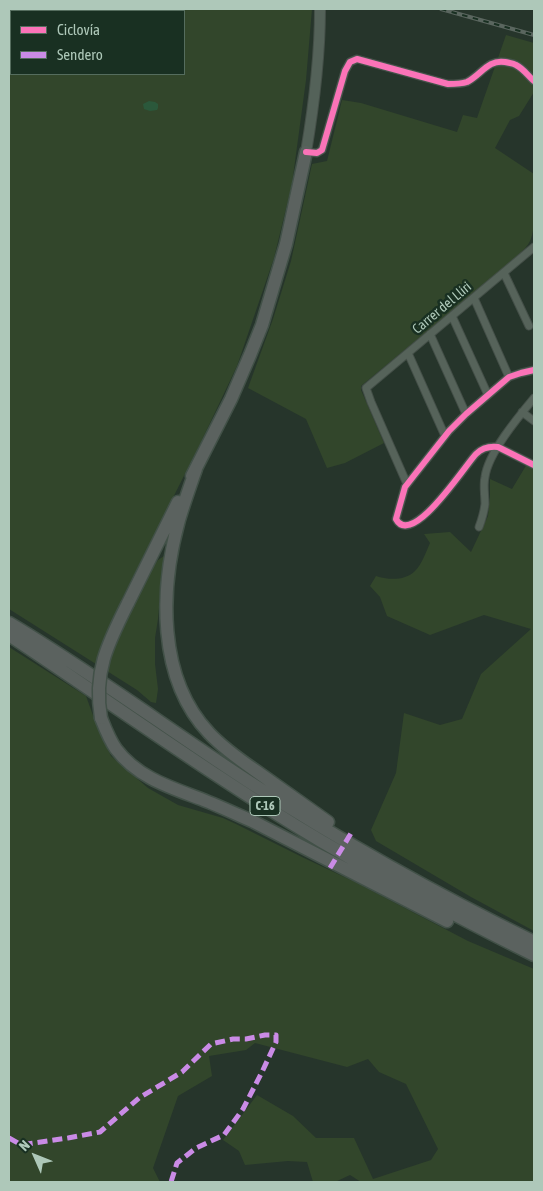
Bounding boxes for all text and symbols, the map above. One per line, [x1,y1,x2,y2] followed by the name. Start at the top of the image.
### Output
[10,10,185,75] legend
[57,21,100,38] text: Ciclovía
[57,46,103,63] text: Sendero
[409,278,475,338] street label: Carrer del Lliri
[250,796,280,816] road number: C-16
[10,1131,60,1181] north arrow
[16,1137,33,1154] text: N

